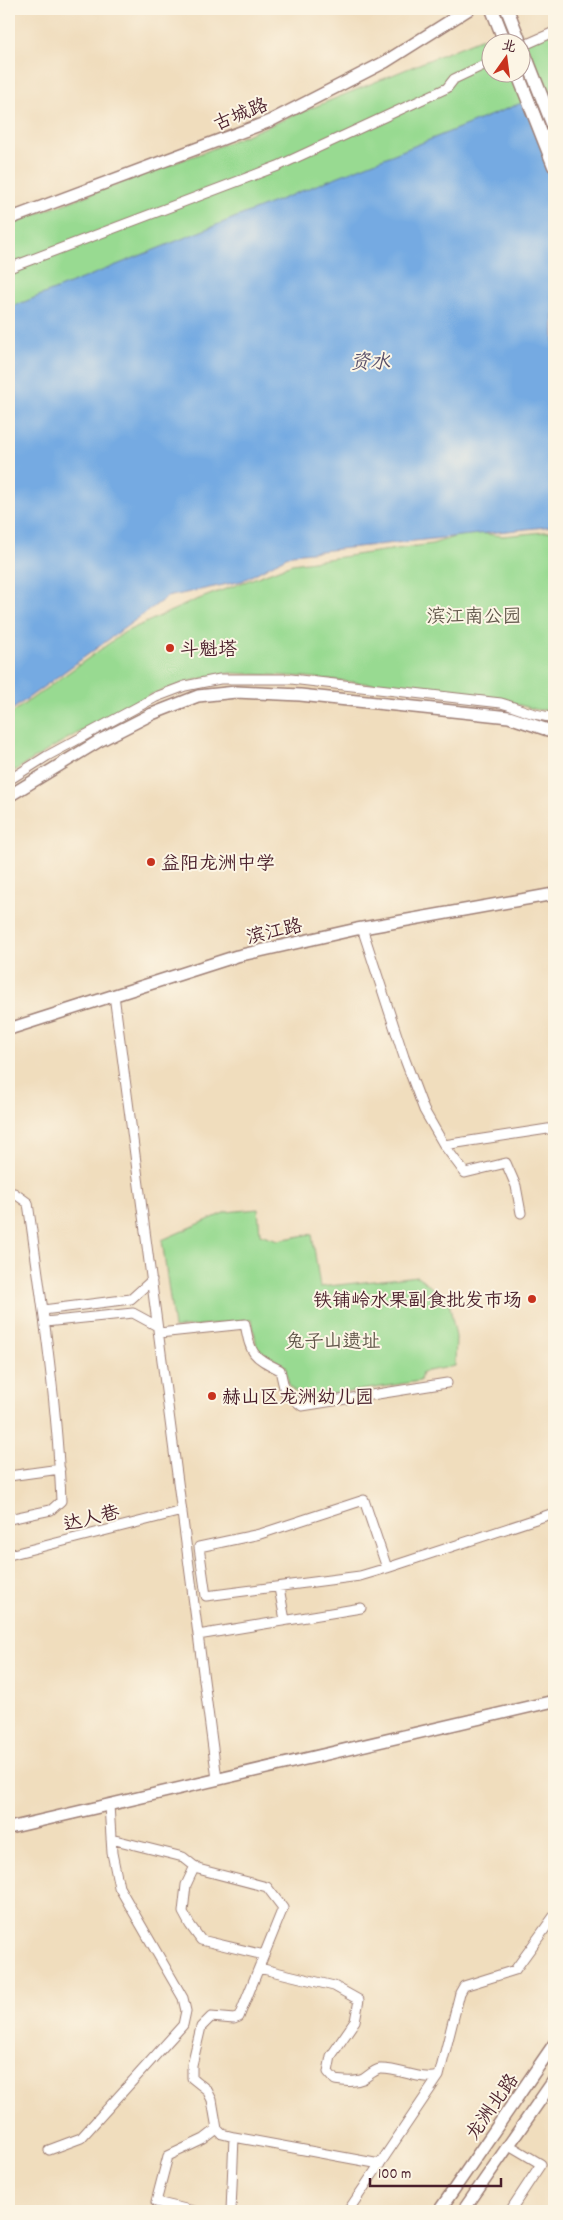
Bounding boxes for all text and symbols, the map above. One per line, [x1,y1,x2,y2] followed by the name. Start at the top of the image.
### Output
[480,32,530,82] north arrow
[499,36,518,59] text: 北
[210,93,273,139] street label: 古城路
[350,350,391,378] water label: 资水
[426,605,522,632] park label: 滨江南公园
[180,638,237,665] place label: 斗魁塔
[164,642,176,654] marker: 斗魁塔
[161,852,275,879] place label: 益阳龙洲中学
[145,856,157,868] marker: 益阳龙洲中学
[244,914,306,953] street label: 滨江路
[313,1289,522,1316] place label: 铁铺岭水果副食批发市场
[526,1293,538,1305] marker: 铁铺岭水果副食批发市场
[285,1330,381,1357] park label: 兔子山遗址
[222,1386,374,1413] place label: 赫山区龙洲幼儿园
[206,1390,218,1402] marker: 赫山区龙洲幼儿园
[61,1500,123,1540] street label: 达人巷
[461,2069,527,2147] street label: 龙洲北路
[370,2155,502,2187] scale bar
[378,2164,411,2186] text: 100 m

